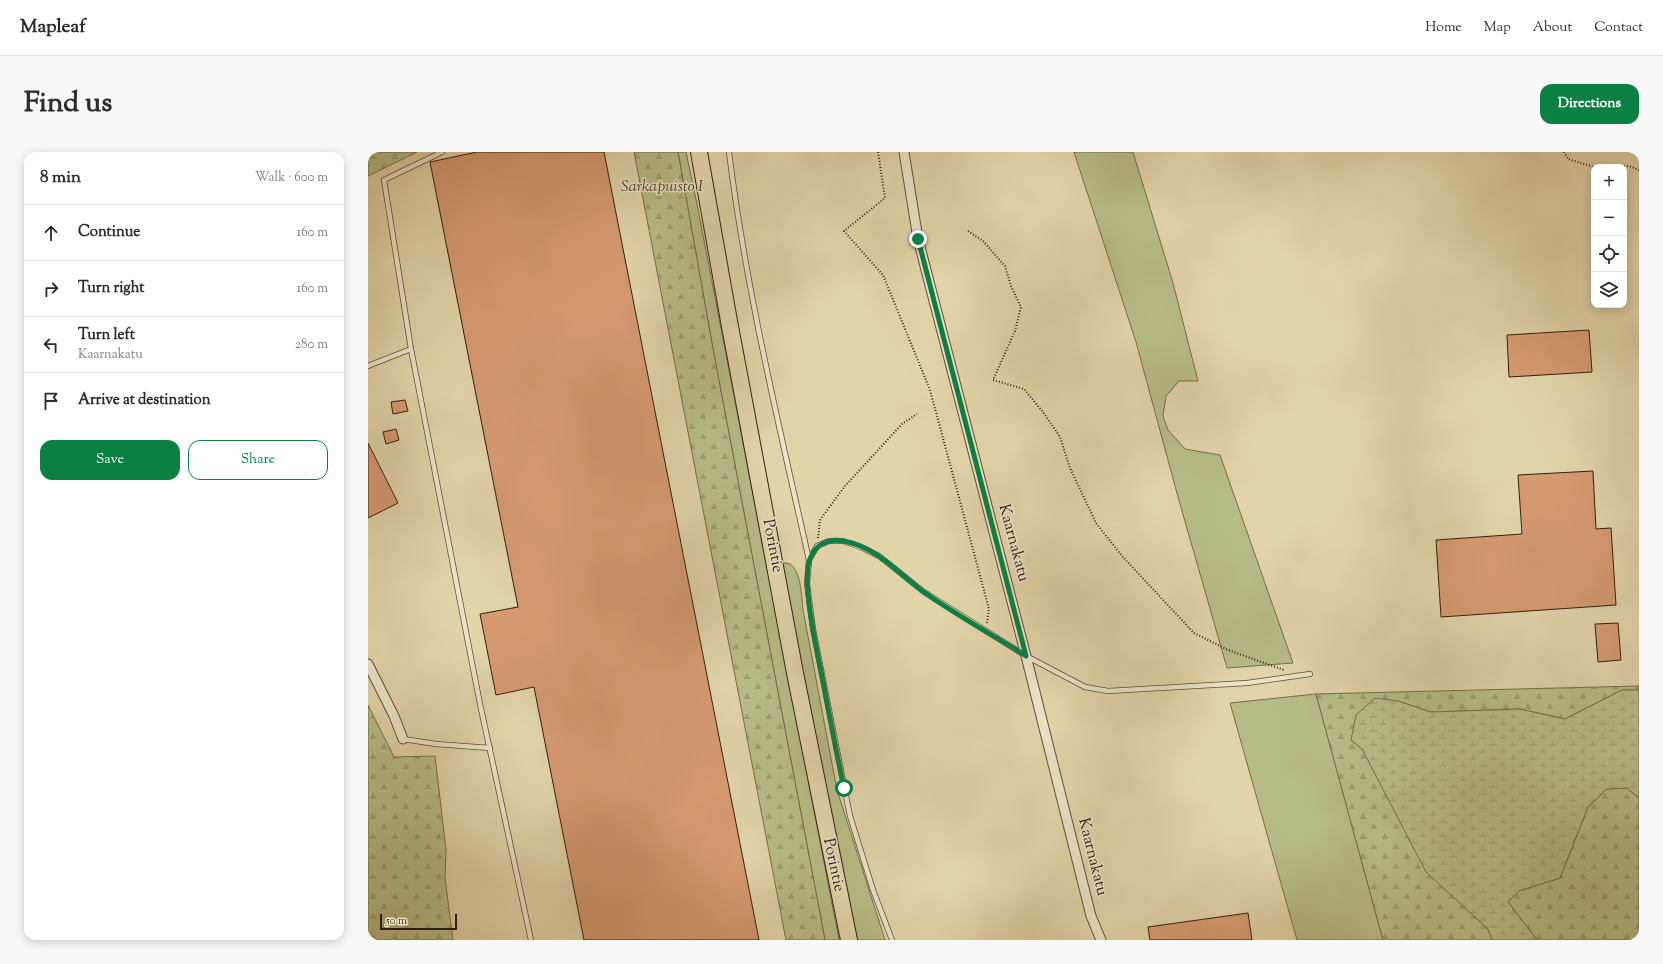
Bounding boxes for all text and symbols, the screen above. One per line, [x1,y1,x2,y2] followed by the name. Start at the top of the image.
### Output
[20,14,86,41] text: Mapleaf
[1425,18,1462,38] text: Home
[1484,18,1511,38] text: Map
[1533,18,1572,38] text: About
[1594,18,1643,38] text: Contact
[24,84,112,124] text: Find us
[1540,84,1639,124] button: Directions
[1591,164,1627,308] map controls
[1591,164,1627,200] button: +
[40,166,81,190] text: 8 min
[255,169,328,187] text: Walk · 600 m
[621,176,703,199] park label: Sarkapuisto I
[1591,200,1627,236] button: −
[40,222,62,244] icon: ahead
[78,222,140,243] text: Continue
[297,224,328,242] text: 160 m
[909,230,927,248] route end
[1591,236,1627,272] button: locate
[1591,272,1627,308] button: layers
[40,278,62,300] icon: right
[78,278,144,299] text: Turn right
[297,280,328,298] text: 160 m
[78,325,135,346] text: Turn left
[40,334,62,356] icon: left
[295,336,328,354] text: 280 m
[78,346,143,364] text: Kaarnakatu
[40,390,62,412] icon: arrive
[78,390,211,411] text: Arrive at destination
[40,440,180,480] button: Save
[188,440,328,480] button: Share
[992,502,1034,584] street label: Kaarnakatu
[756,517,788,575] street label: Porintie
[835,779,853,797] route start
[1071,816,1113,898] street label: Kaarnakatu
[816,836,850,894] street label: Porintie
[380,912,457,931] scale bar
[386,913,407,929] text: 50 m

